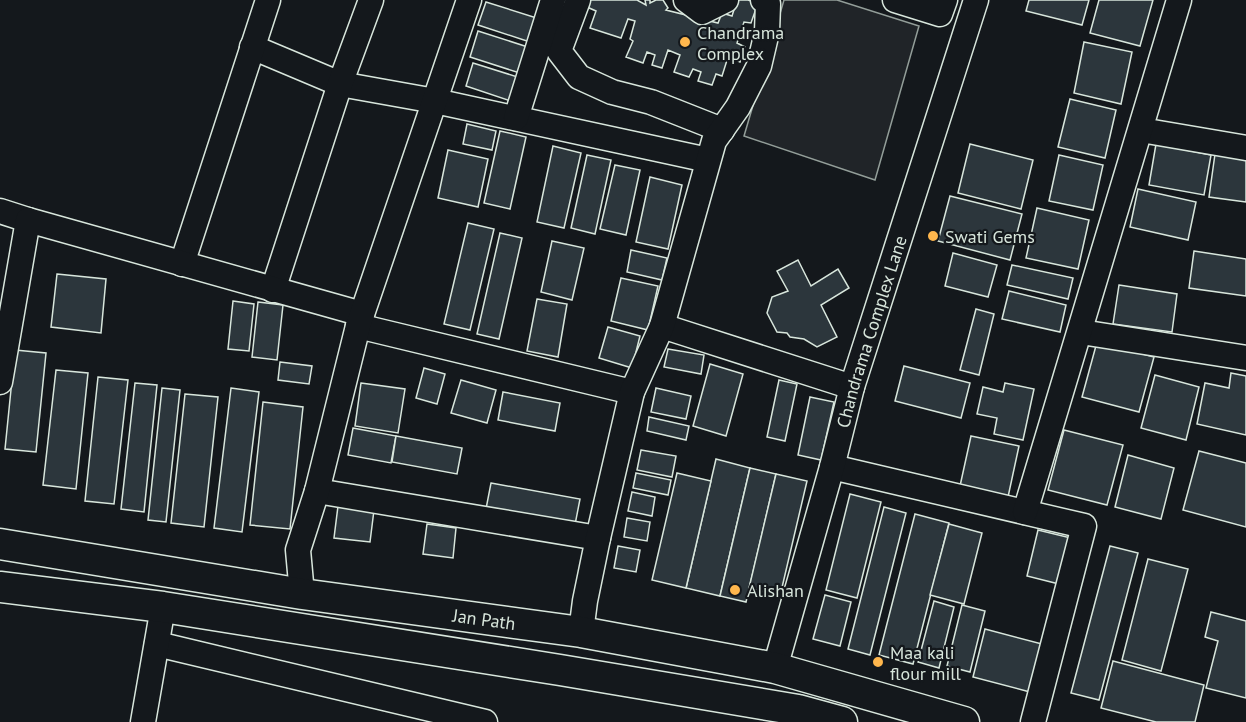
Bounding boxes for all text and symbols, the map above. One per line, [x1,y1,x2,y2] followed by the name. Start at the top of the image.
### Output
[697,21,784,65] place label: Chandrama Complex
[678,35,692,49] marker: Chandrama Complex
[945,225,1035,248] place label: Swati Gems
[926,229,940,243] marker: Swati Gems
[831,232,911,430] street label: Chandrama Complex Lane
[747,579,804,602] place label: Alishan
[728,583,742,597] marker: Alishan
[450,603,517,634] street label: Jan Path
[890,641,961,685] place label: Maa kali flour mill
[871,655,885,669] marker: Maa kali flour mill

